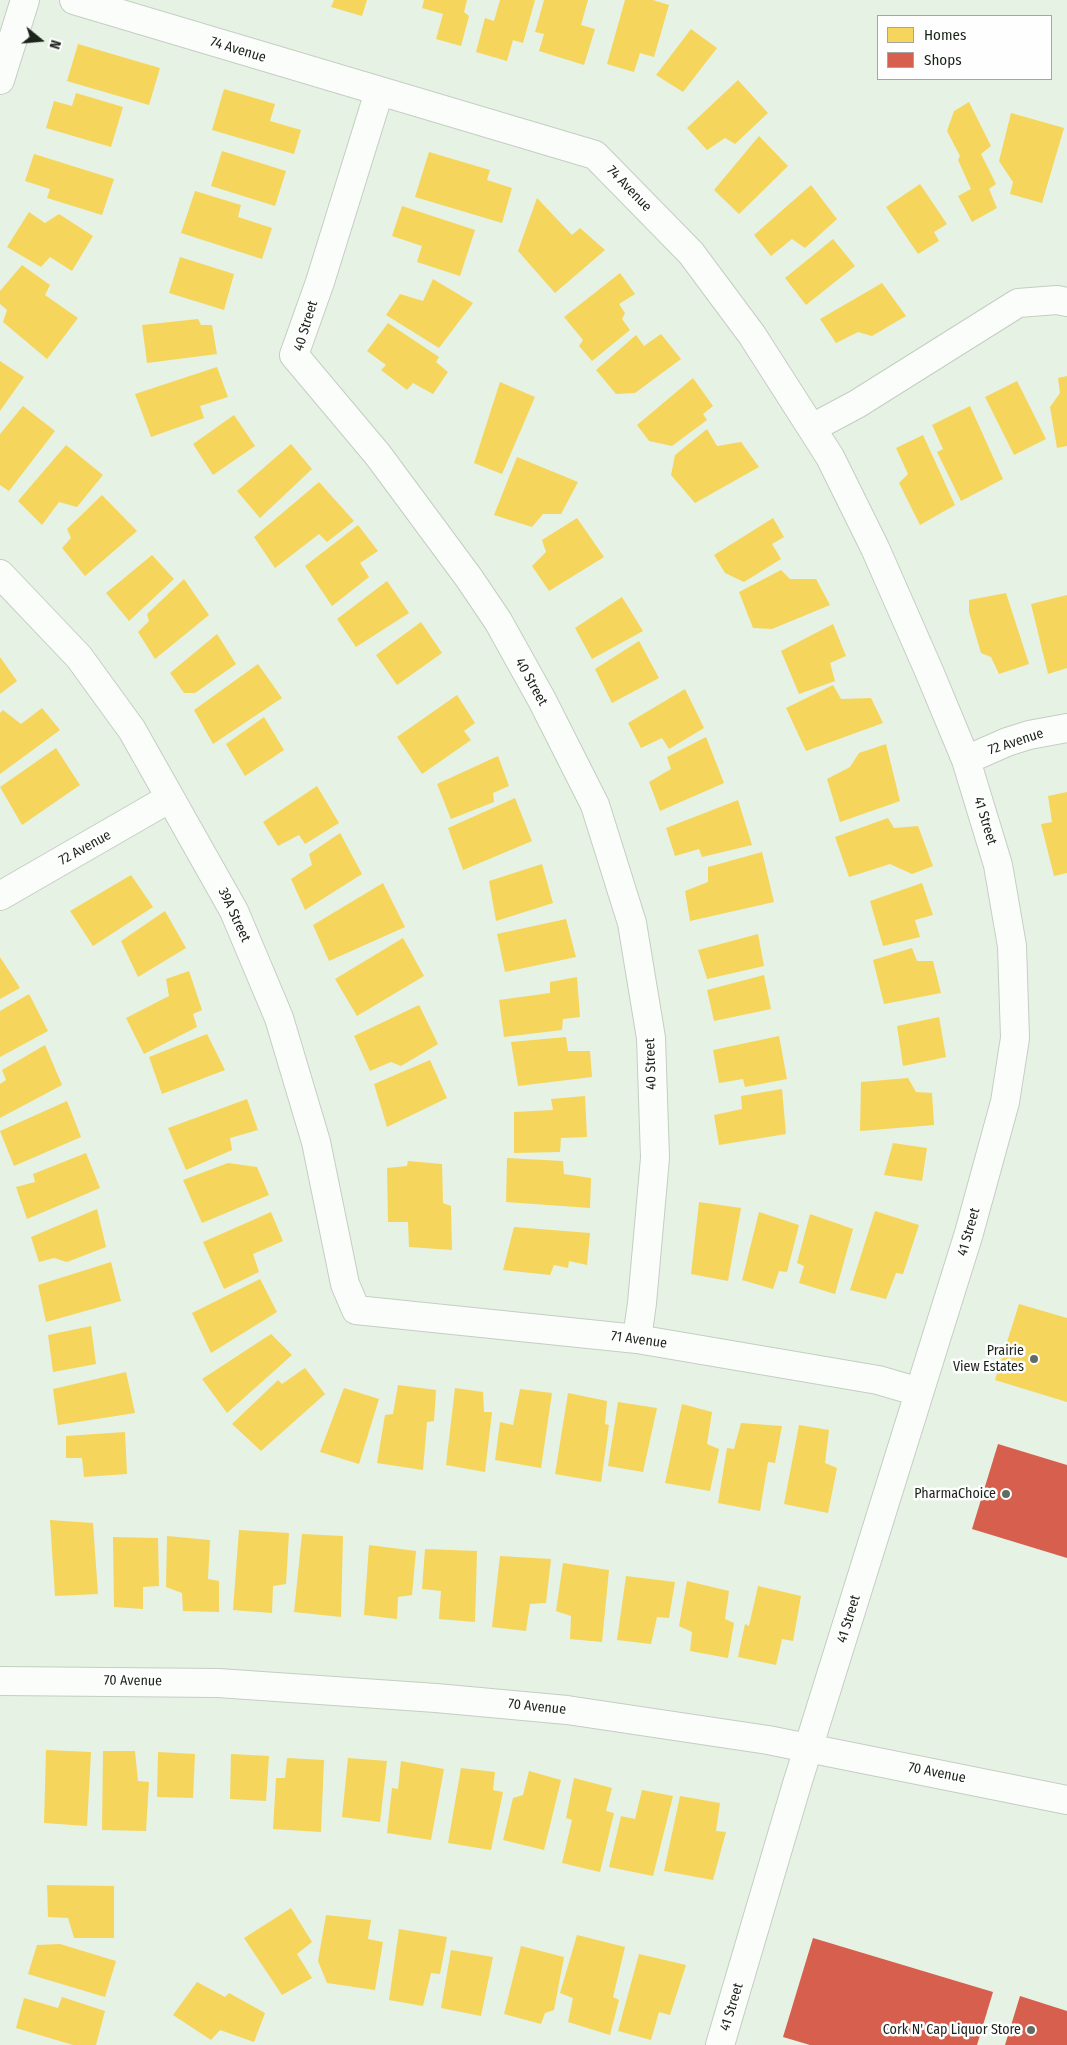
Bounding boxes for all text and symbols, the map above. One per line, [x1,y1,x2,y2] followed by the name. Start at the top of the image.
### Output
[15,15,65,65] north arrow
[877,15,1052,80] legend
[924,26,966,44] text: Homes
[208,34,268,66] street label: 74 Avenue
[45,38,64,51] text: N
[924,51,962,69] text: Shops
[603,163,655,215] street label: 74 Avenue
[290,299,322,353] street label: 40 Street
[511,655,551,709] street label: 40 Street
[986,725,1046,759] street label: 72 Avenue
[970,795,1000,847] street label: 41 Street
[56,827,114,869] street label: 72 Avenue
[214,885,254,945] street label: 39A Street
[642,1038,660,1090] street label: 40 Street
[954,1206,984,1258] street label: 41 Street
[610,1328,668,1352] street label: 71 Avenue
[953,1343,1024,1375] place label: Prairie View Estates
[1028,1353,1040,1365] marker: Prairie View Estates
[914,1486,996,1502] place label: PharmaChoice
[1000,1488,1012,1500] marker: PharmaChoice
[834,1593,864,1645] street label: 41 Street
[104,1672,162,1690] street label: 70 Avenue
[507,1696,567,1718] street label: 70 Avenue
[907,1759,967,1787] street label: 70 Avenue
[717,1981,747,2033] street label: 41 Street
[883,2022,1021,2038] place label: Cork N' Cap Liquor Store
[1025,2024,1037,2036] marker: Cork N' Cap Liquor Store

